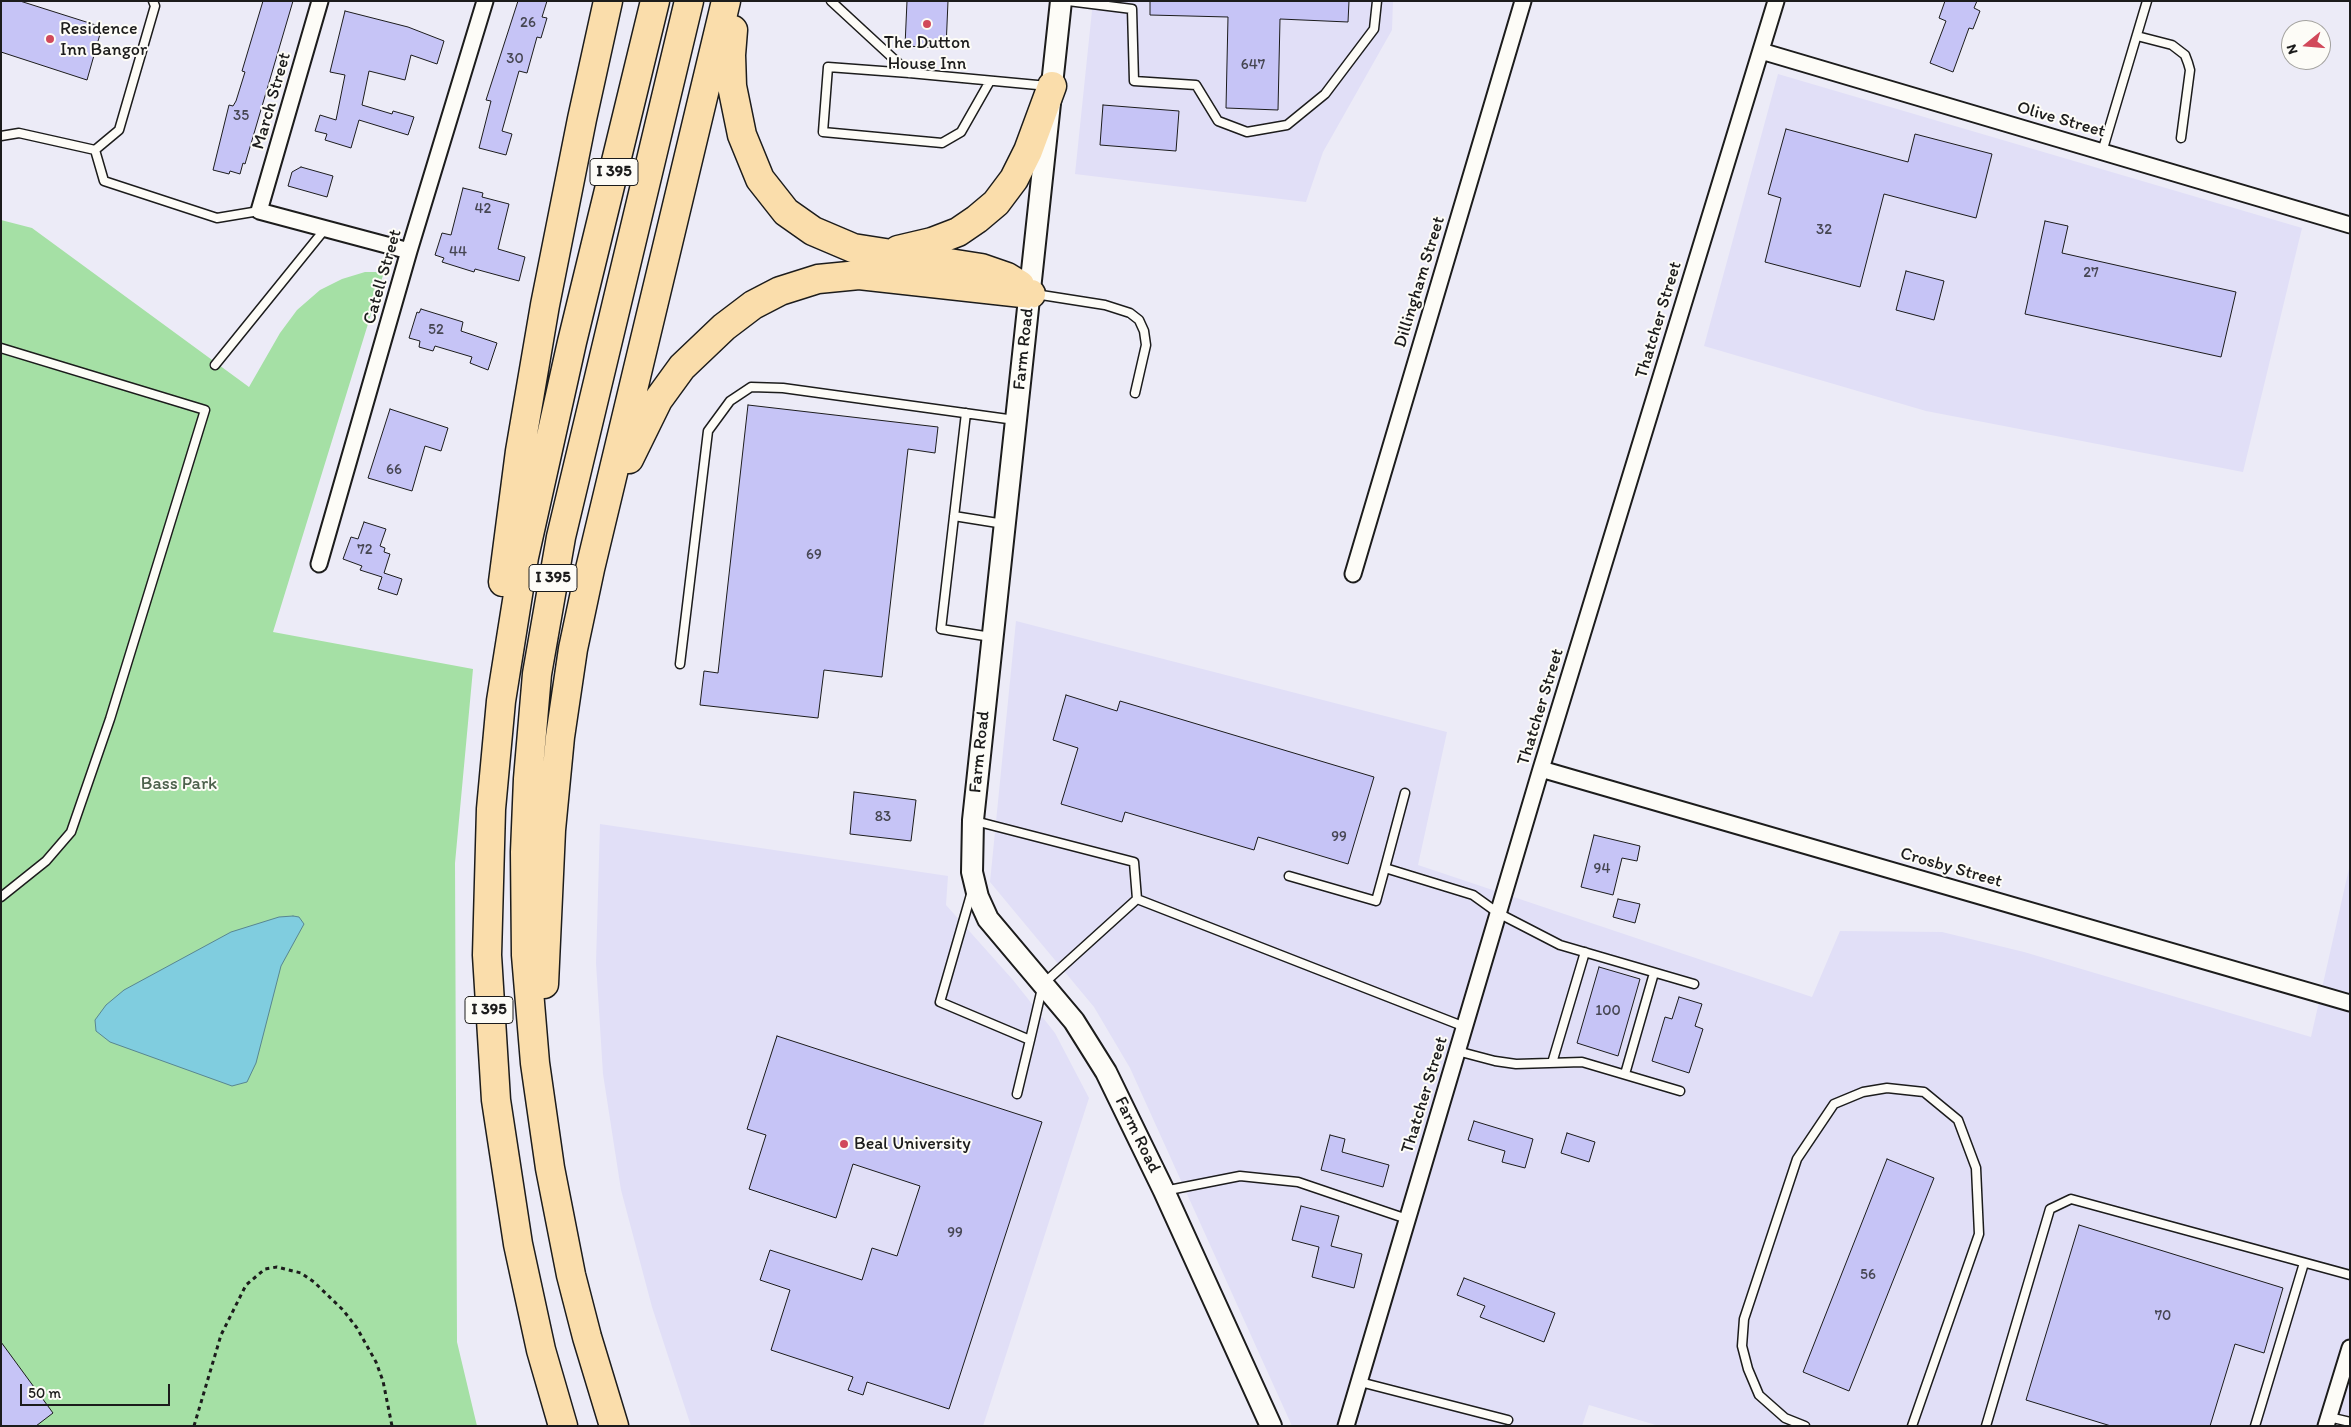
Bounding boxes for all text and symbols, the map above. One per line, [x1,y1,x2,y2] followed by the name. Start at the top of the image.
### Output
[520,14,536,32] house number: 26
[60,18,147,60] place label: Residence Inn Bangor
[921,18,933,30] marker: The Dutton House Inn
[2281,20,2331,70] north arrow
[884,32,970,74] place label: The Dutton House Inn
[44,33,56,45] marker: Residence Inn Bangor
[2283,42,2302,56] text: N
[248,50,296,152] street label: March Street
[506,50,524,68] house number: 30
[1241,56,1265,74] house number: 647
[2014,97,2108,143] street label: Olive Street
[233,107,249,125] house number: 35
[590,158,638,186] road number: I 395
[475,200,491,218] house number: 42
[1390,214,1450,350] street label: Dillingham Street
[1816,221,1832,239] house number: 32
[359,227,407,327] street label: Catell Street
[449,243,467,261] house number: 44
[1631,259,1687,381] street label: Thatcher Street
[2083,264,2099,282] house number: 27
[1009,307,1039,391] street label: Farm Road
[428,321,444,339] house number: 52
[386,461,402,479] house number: 66
[357,541,373,559] house number: 72
[806,546,822,564] house number: 69
[529,564,577,592] road number: I 395
[1513,646,1569,768] street label: Thatcher Street
[965,710,995,794] street label: Farm Road
[141,773,217,795] park label: Bass Park
[875,808,891,826] house number: 83
[1331,828,1347,846] house number: 99
[1897,843,2005,893] street label: Crosby Street
[1594,860,1610,878] house number: 94
[465,996,513,1024] road number: I 395
[1595,1002,1621,1020] house number: 100
[1397,1034,1453,1156] street label: Thatcher Street
[1109,1093,1165,1177] street label: Farm Road
[854,1133,971,1155] place label: Beal University
[838,1138,850,1150] marker: Beal University
[947,1224,963,1242] house number: 99
[1860,1266,1876,1284] house number: 56
[2155,1307,2171,1325] house number: 70
[22,1374,172,1406] scale bar
[28,1384,61,1402] text: 50 m

